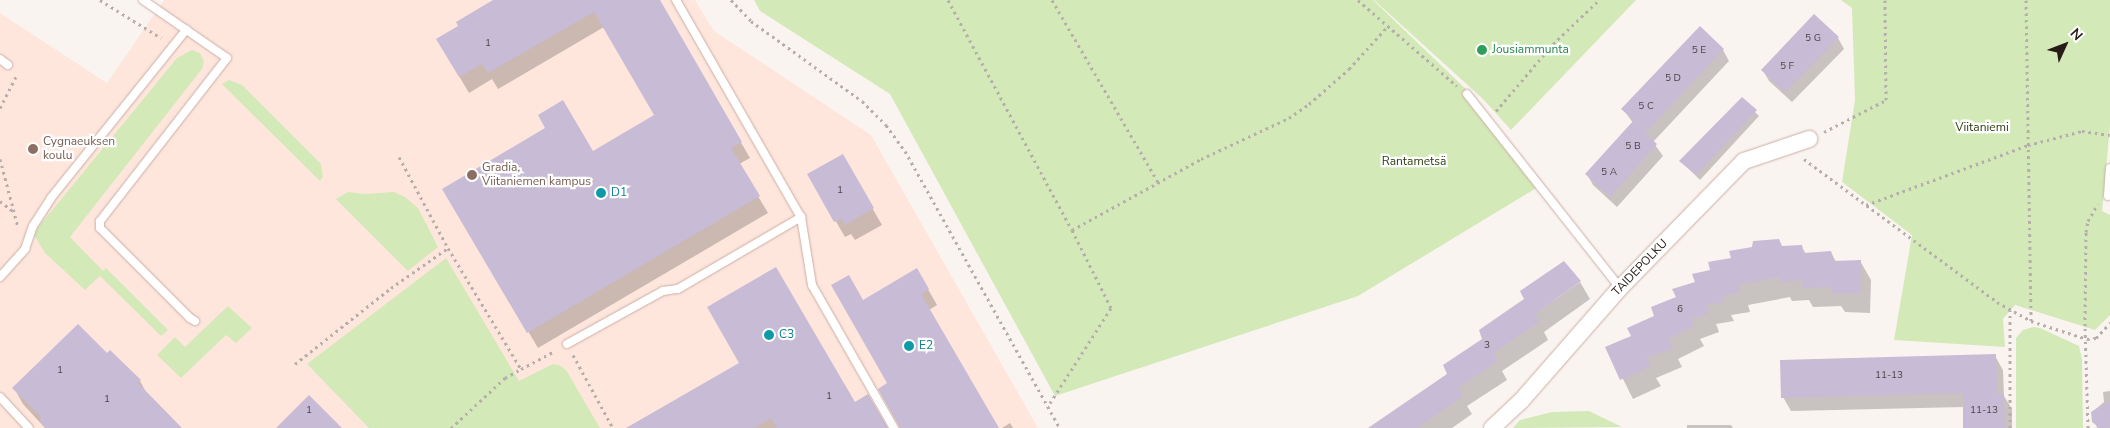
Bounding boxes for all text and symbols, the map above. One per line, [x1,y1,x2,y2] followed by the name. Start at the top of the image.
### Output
[2040,20,2090,70] north arrow
[2066,24,2087,45] text: N
[1805,33,1821,45] house number: 5 G
[485,38,491,50] house number: 1
[1492,43,1569,57] place label: Jousiammunta
[1476,44,1488,56] marker: Jousiammunta
[1692,45,1706,57] house number: 5 E
[1780,61,1794,73] house number: 5 F
[1665,73,1681,85] house number: 5 D
[1638,101,1654,113] house number: 5 C
[1955,121,2009,135] park label: Viitaniemi
[43,135,115,163] place label: Cygnaeuksen koulu
[1625,141,1641,153] house number: 5 B
[27,143,39,155] marker: Cygnaeuksen koulu
[1382,155,1446,169] park label: Rantametsä
[482,161,591,189] place label: Gradia, Viitaniemen kampus
[1601,167,1617,179] house number: 5 A
[466,169,478,181] marker: Gradia, Viitaniemen kampus
[837,185,843,197] house number: 1
[611,186,627,200] place label: D1
[595,187,607,199] marker: D1
[1609,237,1671,299] street label: TAIDEPOLKU
[1677,304,1683,316] house number: 6
[779,328,794,342] place label: C3
[763,329,775,341] marker: C3
[919,339,933,353] place label: E2
[903,340,915,352] marker: E2
[1484,340,1490,352] house number: 3
[57,365,63,377] house number: 1
[1875,370,1903,382] house number: 11-13
[826,391,832,403] house number: 1
[104,394,110,406] house number: 1
[306,405,312,417] house number: 1
[1970,405,1998,417] house number: 11-13

